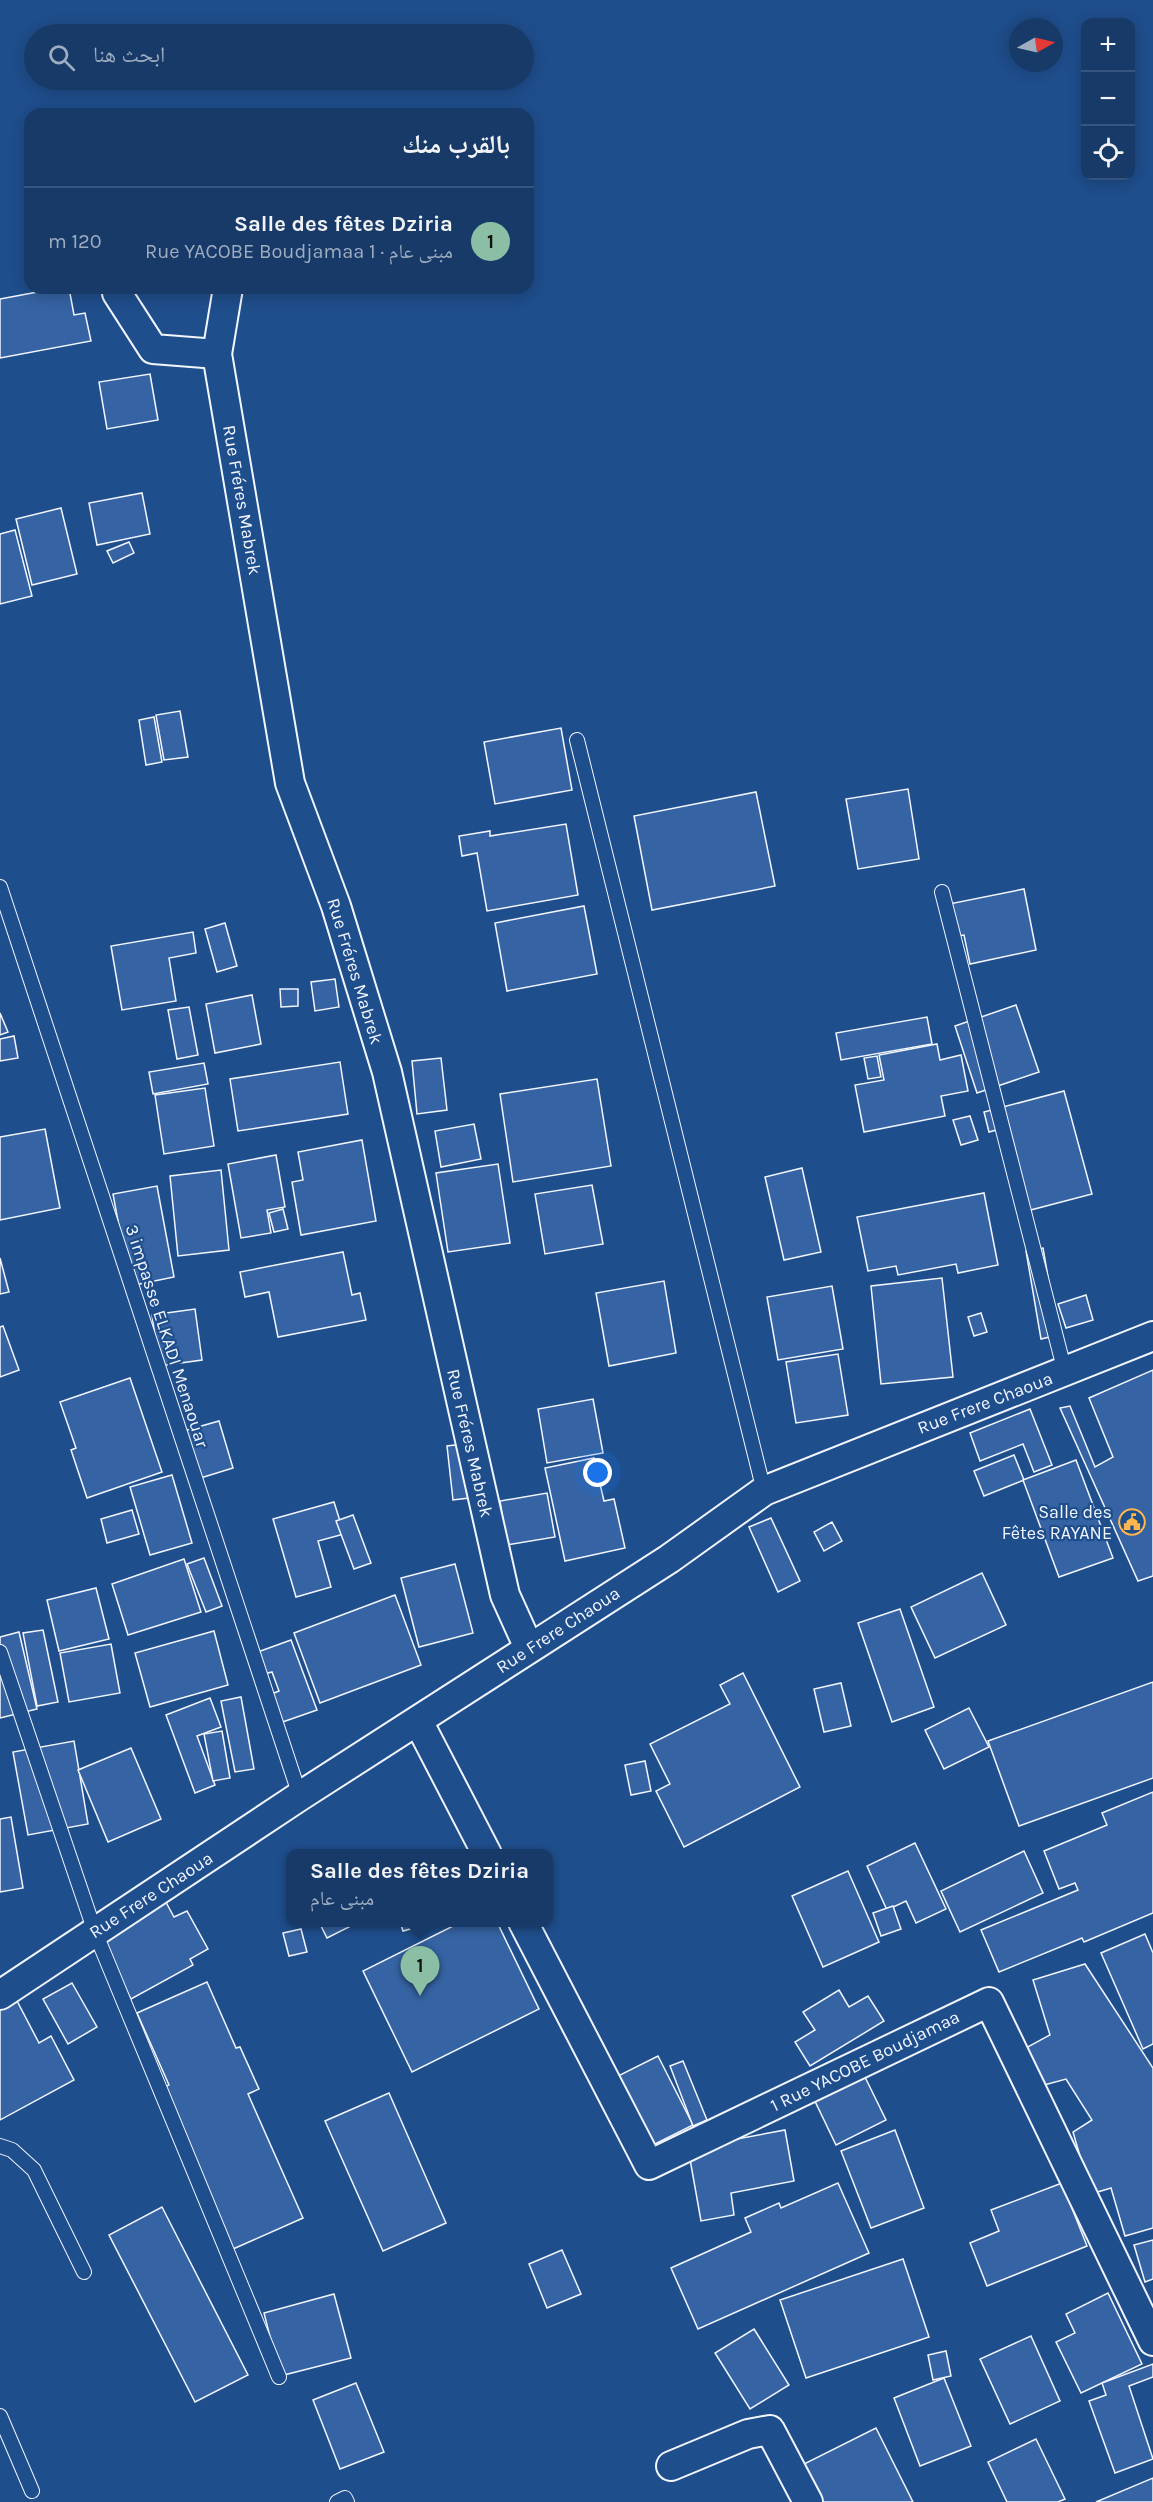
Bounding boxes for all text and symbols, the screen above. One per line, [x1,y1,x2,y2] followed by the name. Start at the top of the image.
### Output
[1009,18,1063,72] north arrow
[1081,18,1135,180] map controls
[1081,18,1135,72] button: +
[24,24,534,90] search box
[45,41,78,74] icon: search
[93,42,165,68] text: ابحث هنا
[1081,72,1135,126] button: −
[1081,126,1135,180] button: locate
[402,129,510,160] text: بالقرب منك
[234,211,453,237] text: Salle des fêtes Dziria
[48,230,102,253] text: 120 m
[487,230,494,253] text: 1
[145,240,453,263] text: مبنى عام · 1 Rue YACOBE Boudjamaa
[218,423,266,577] street label: Rue Fréres Mabrek
[322,895,388,1047] street label: Rue Fréres Mabrek
[120,1222,214,1451] street label: 3 impasse ELKADI Menaouar
[442,1367,498,1519] street label: Rue Fréres Mabrek
[914,1367,1056,1439] street label: Rue Frere Chaoua
[583,1458,612,1487] your location
[1002,1501,1112,1544] place label: Salle des Fêtes RAYANE
[1117,1507,1147,1537] public building icon: Salle des Fêtes RAYANE
[492,1582,624,1678] street label: Rue Frere Chaoua
[85,1847,217,1943] street label: Rue Frere Chaoua
[286,1849,553,1927] popup
[310,1858,529,1884] text: Salle des fêtes Dziria
[310,1887,374,1910] text: مبنى عام
[400,1946,440,1996] pin: 1
[767,2006,963,2116] street label: 1 Rue YACOBE Boudjamaa

